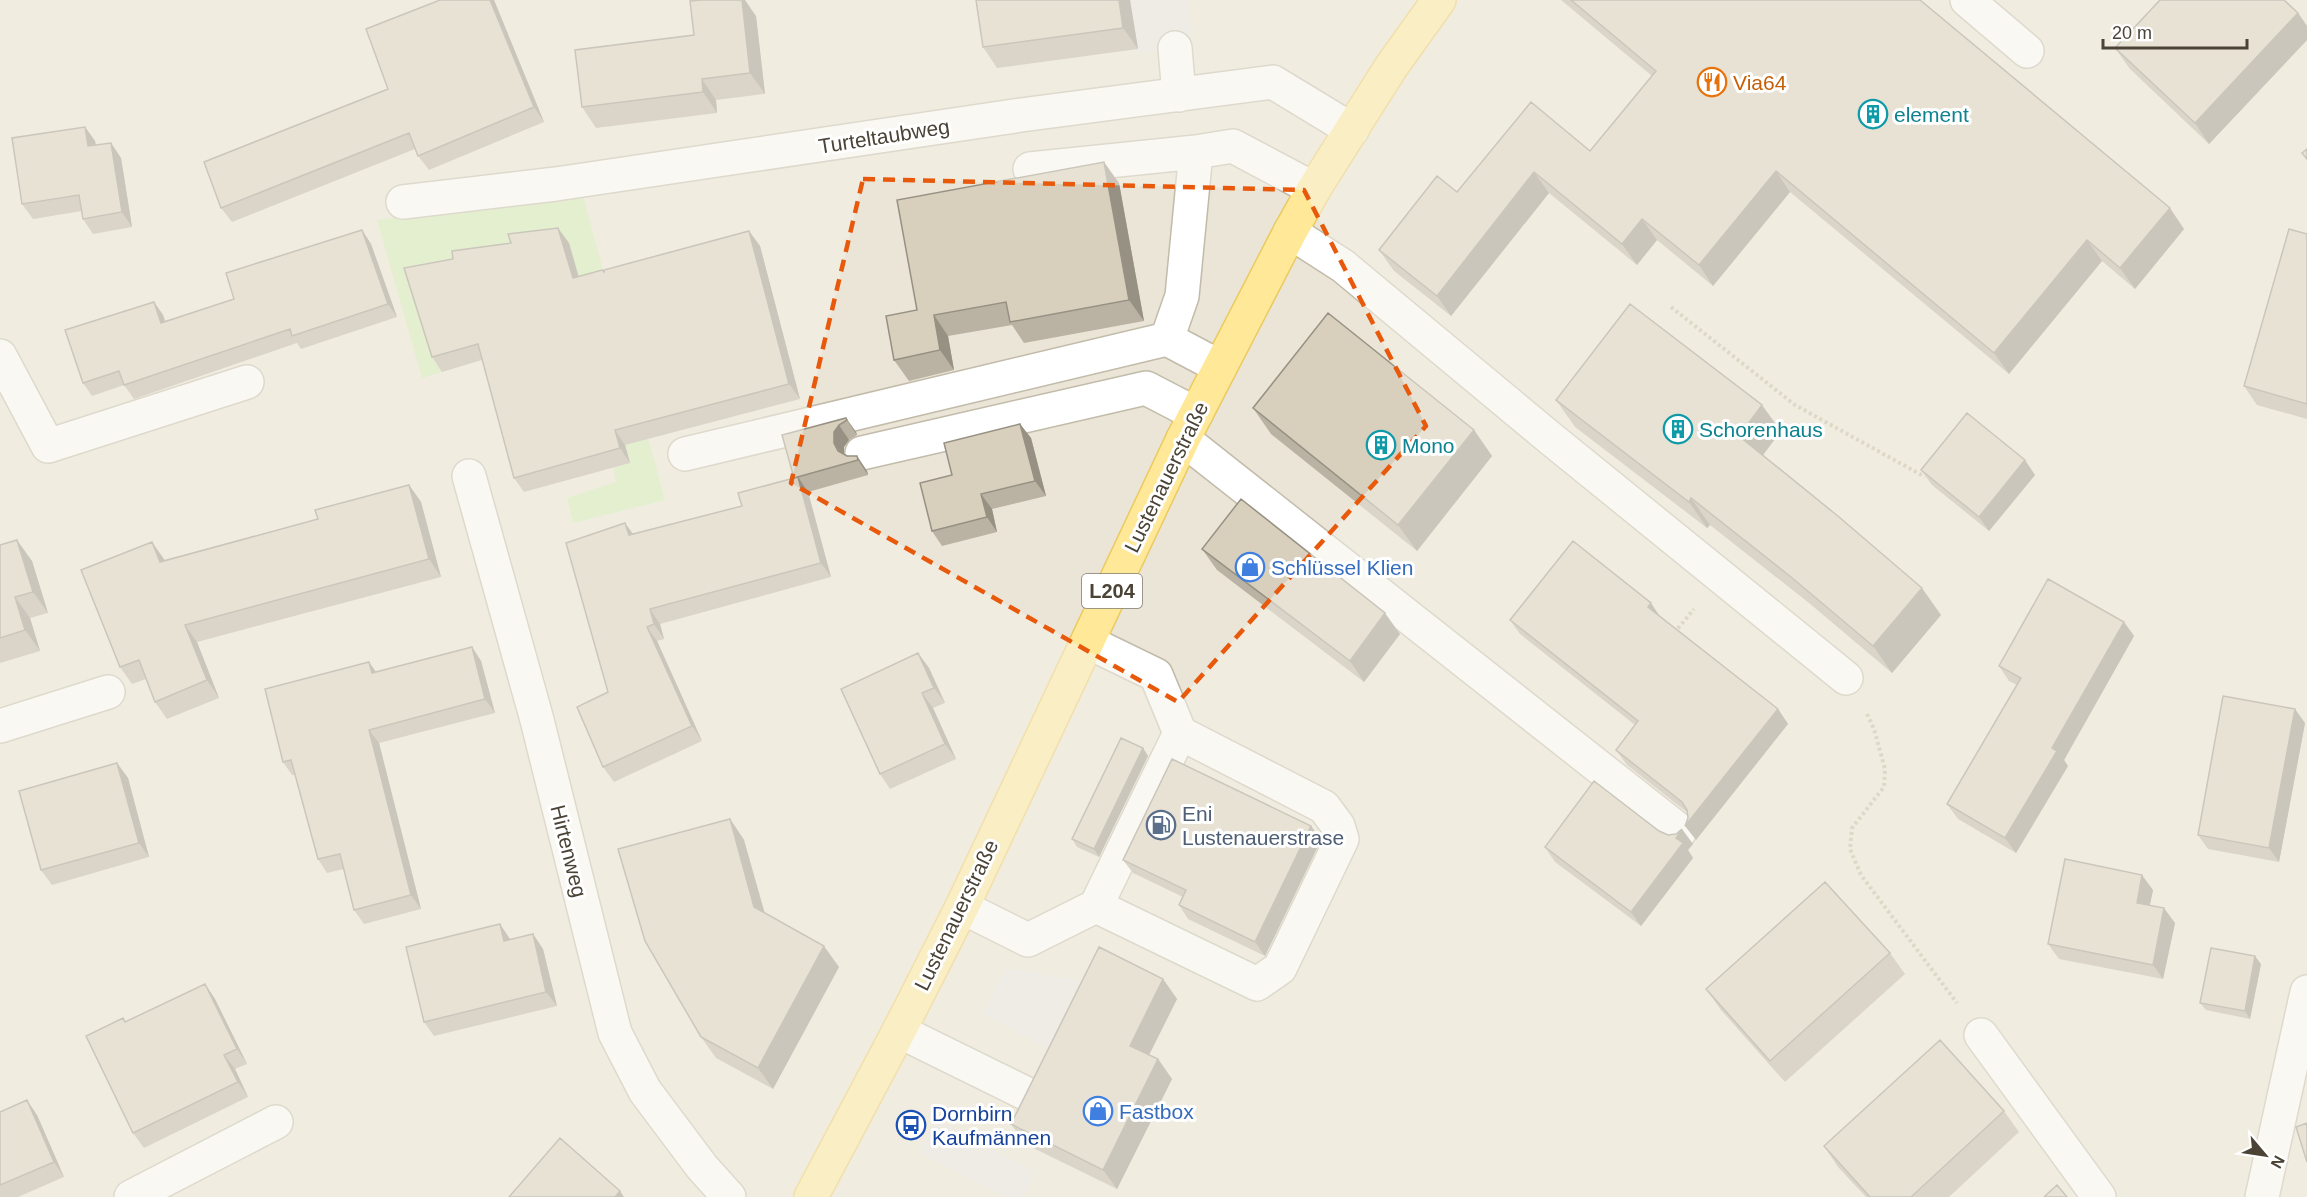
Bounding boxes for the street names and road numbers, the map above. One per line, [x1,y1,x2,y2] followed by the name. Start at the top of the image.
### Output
[817,114,951,158] street label: Turteltaubweg
[1120,398,1212,556] street label: Lustenauerstraße
[1082,574,1142,608] road number: L204
[546,802,592,900] street label: Hirtenweg
[910,836,1002,994] street label: Lustenauerstraße

